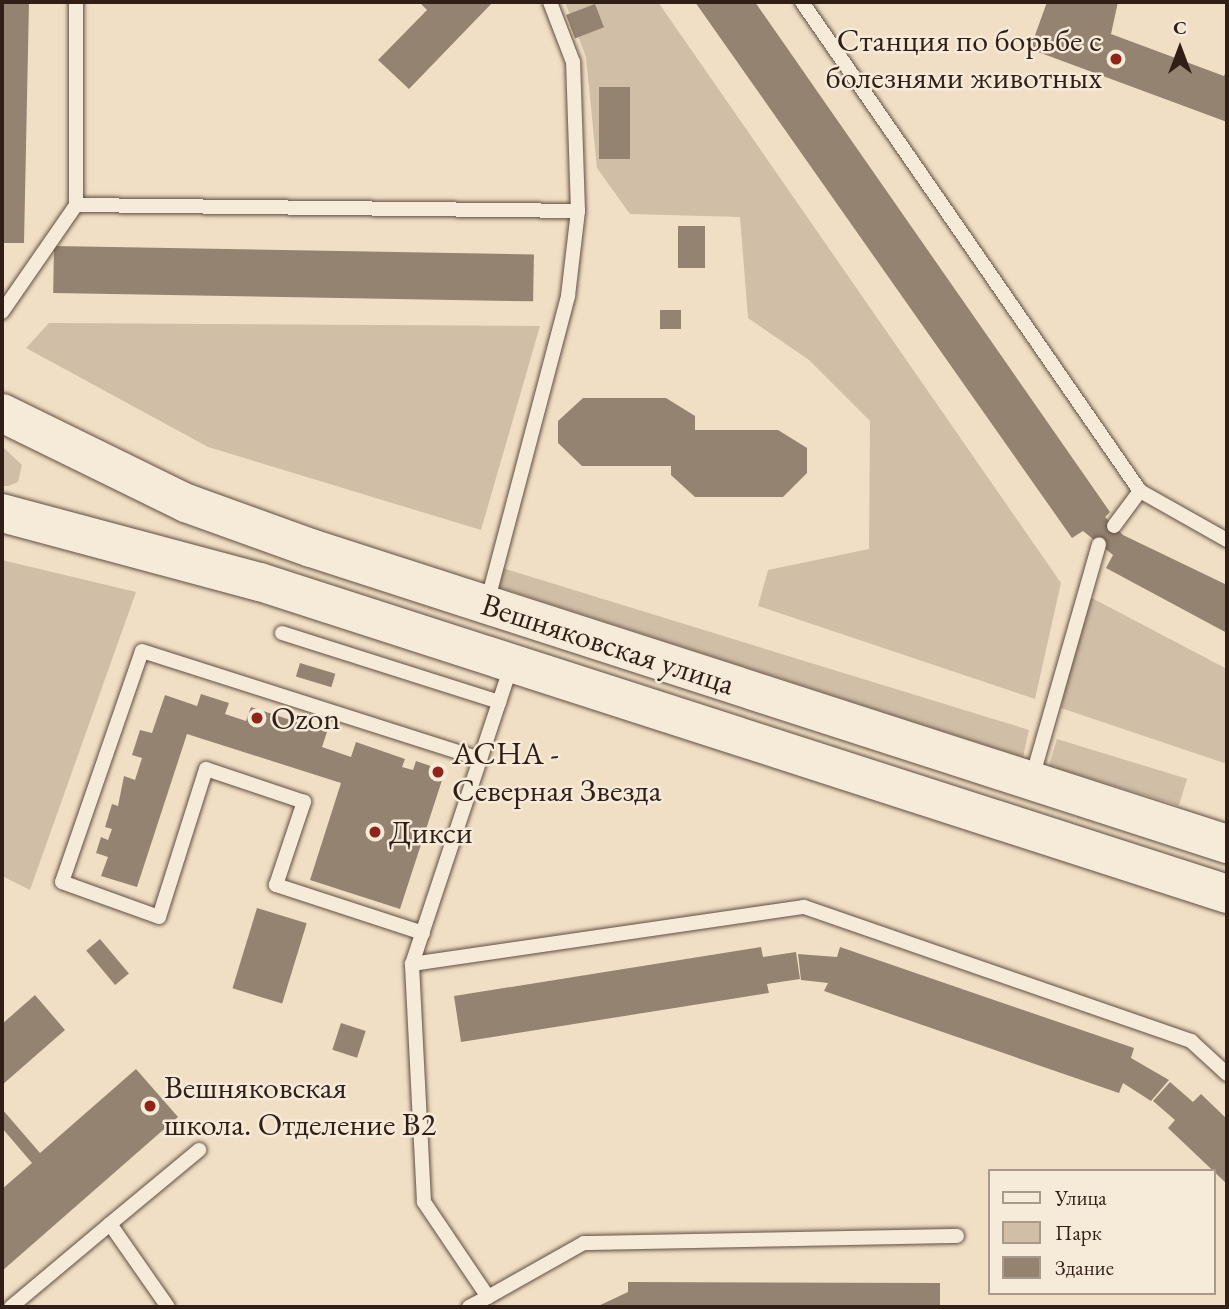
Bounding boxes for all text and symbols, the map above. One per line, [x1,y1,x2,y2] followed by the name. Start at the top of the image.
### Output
[1145,14,1215,84] north arrow
[1173,15,1187,40] text: С
[826,22,1102,97] place label: Станция по борьбе с болезнями животных
[1108,51,1124,67] marker: Станция по борьбе с болезнями животных
[477,585,739,703] street label: Вешняковская улица
[271,699,340,737] place label: Ozon
[249,710,265,726] marker: Ozon
[452,735,661,810] place label: АСНА - Северная Звезда
[430,764,446,780] marker: АСНА - Северная Звезда
[389,813,473,851] place label: Дикси
[367,824,383,840] marker: Дикси
[164,1069,436,1144] place label: Вешняковская школа. Отделение В2
[142,1098,158,1114] marker: Вешняковская школа. Отделение В2
[988,1169,1215,1295] legend
[1055,1184,1107,1211] text: Улица
[1055,1219,1102,1246] text: Парк
[1055,1254,1114,1281] text: Здание

